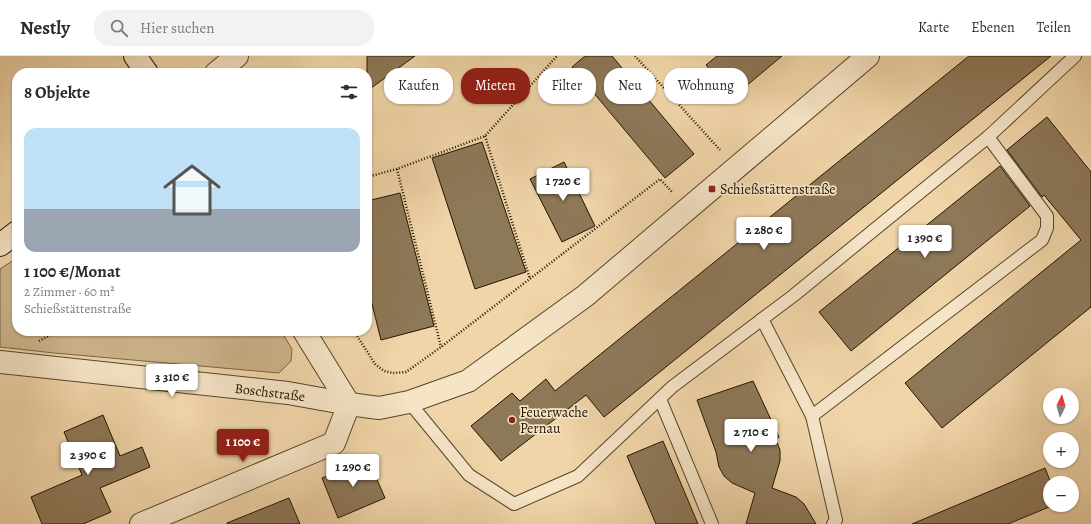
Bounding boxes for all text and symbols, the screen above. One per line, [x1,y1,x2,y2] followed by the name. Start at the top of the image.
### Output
[94,10,374,46] search box
[20,15,70,41] text: Nestly
[108,17,130,39] icon: search
[140,18,214,38] text: Hier suchen
[918,18,949,37] text: Karte
[971,18,1015,37] text: Ebenen
[1037,18,1071,37] text: Teilen
[384,68,453,104] chip: Kaufen
[461,68,530,104] chip: Mieten
[538,68,596,104] chip: Filter
[604,68,656,104] chip: Neu
[664,68,748,104] chip: Wohnung
[24,81,90,104] text: 8 Objekte
[338,81,360,103] icon: filters
[156,154,228,226] icon: home
[526,168,600,202] pin: 1 720 €
[545,172,581,189] text: 1 720 €
[720,180,836,199] place label: Schießstättenstraße
[707,184,717,194] marker: Schießstättenstraße
[727,217,801,251] pin: 2 280 €
[745,221,783,238] text: 2 280 €
[888,225,962,259] pin: 1 390 €
[908,229,942,246] text: 1 390 €
[24,260,121,283] text: 1 100 €/Monat
[24,283,115,300] text: 2 Zimmer · 60 m²
[24,300,131,317] text: Schießstättenstraße
[135,364,209,398] pin: 3 310 €
[155,368,189,385] text: 3 310 €
[234,379,306,406] street label: Boschstraße
[1043,388,1079,424] north arrow
[1043,388,1079,512] map controls
[520,403,588,438] place label: Feuerwache Pernau
[507,415,517,425] marker: Feuerwache Pernau
[714,419,788,453] pin: 2 710 €
[733,423,769,440] text: 2 710 €
[206,429,280,463] pin: 1 100 €
[1043,432,1079,468] button: +
[226,433,260,450] text: 1 100 €
[51,442,125,476] pin: 2 390 €
[70,446,106,463] text: 2 390 €
[316,454,390,488] pin: 1 290 €
[335,458,371,475] text: 1 290 €
[1043,476,1079,512] button: −

